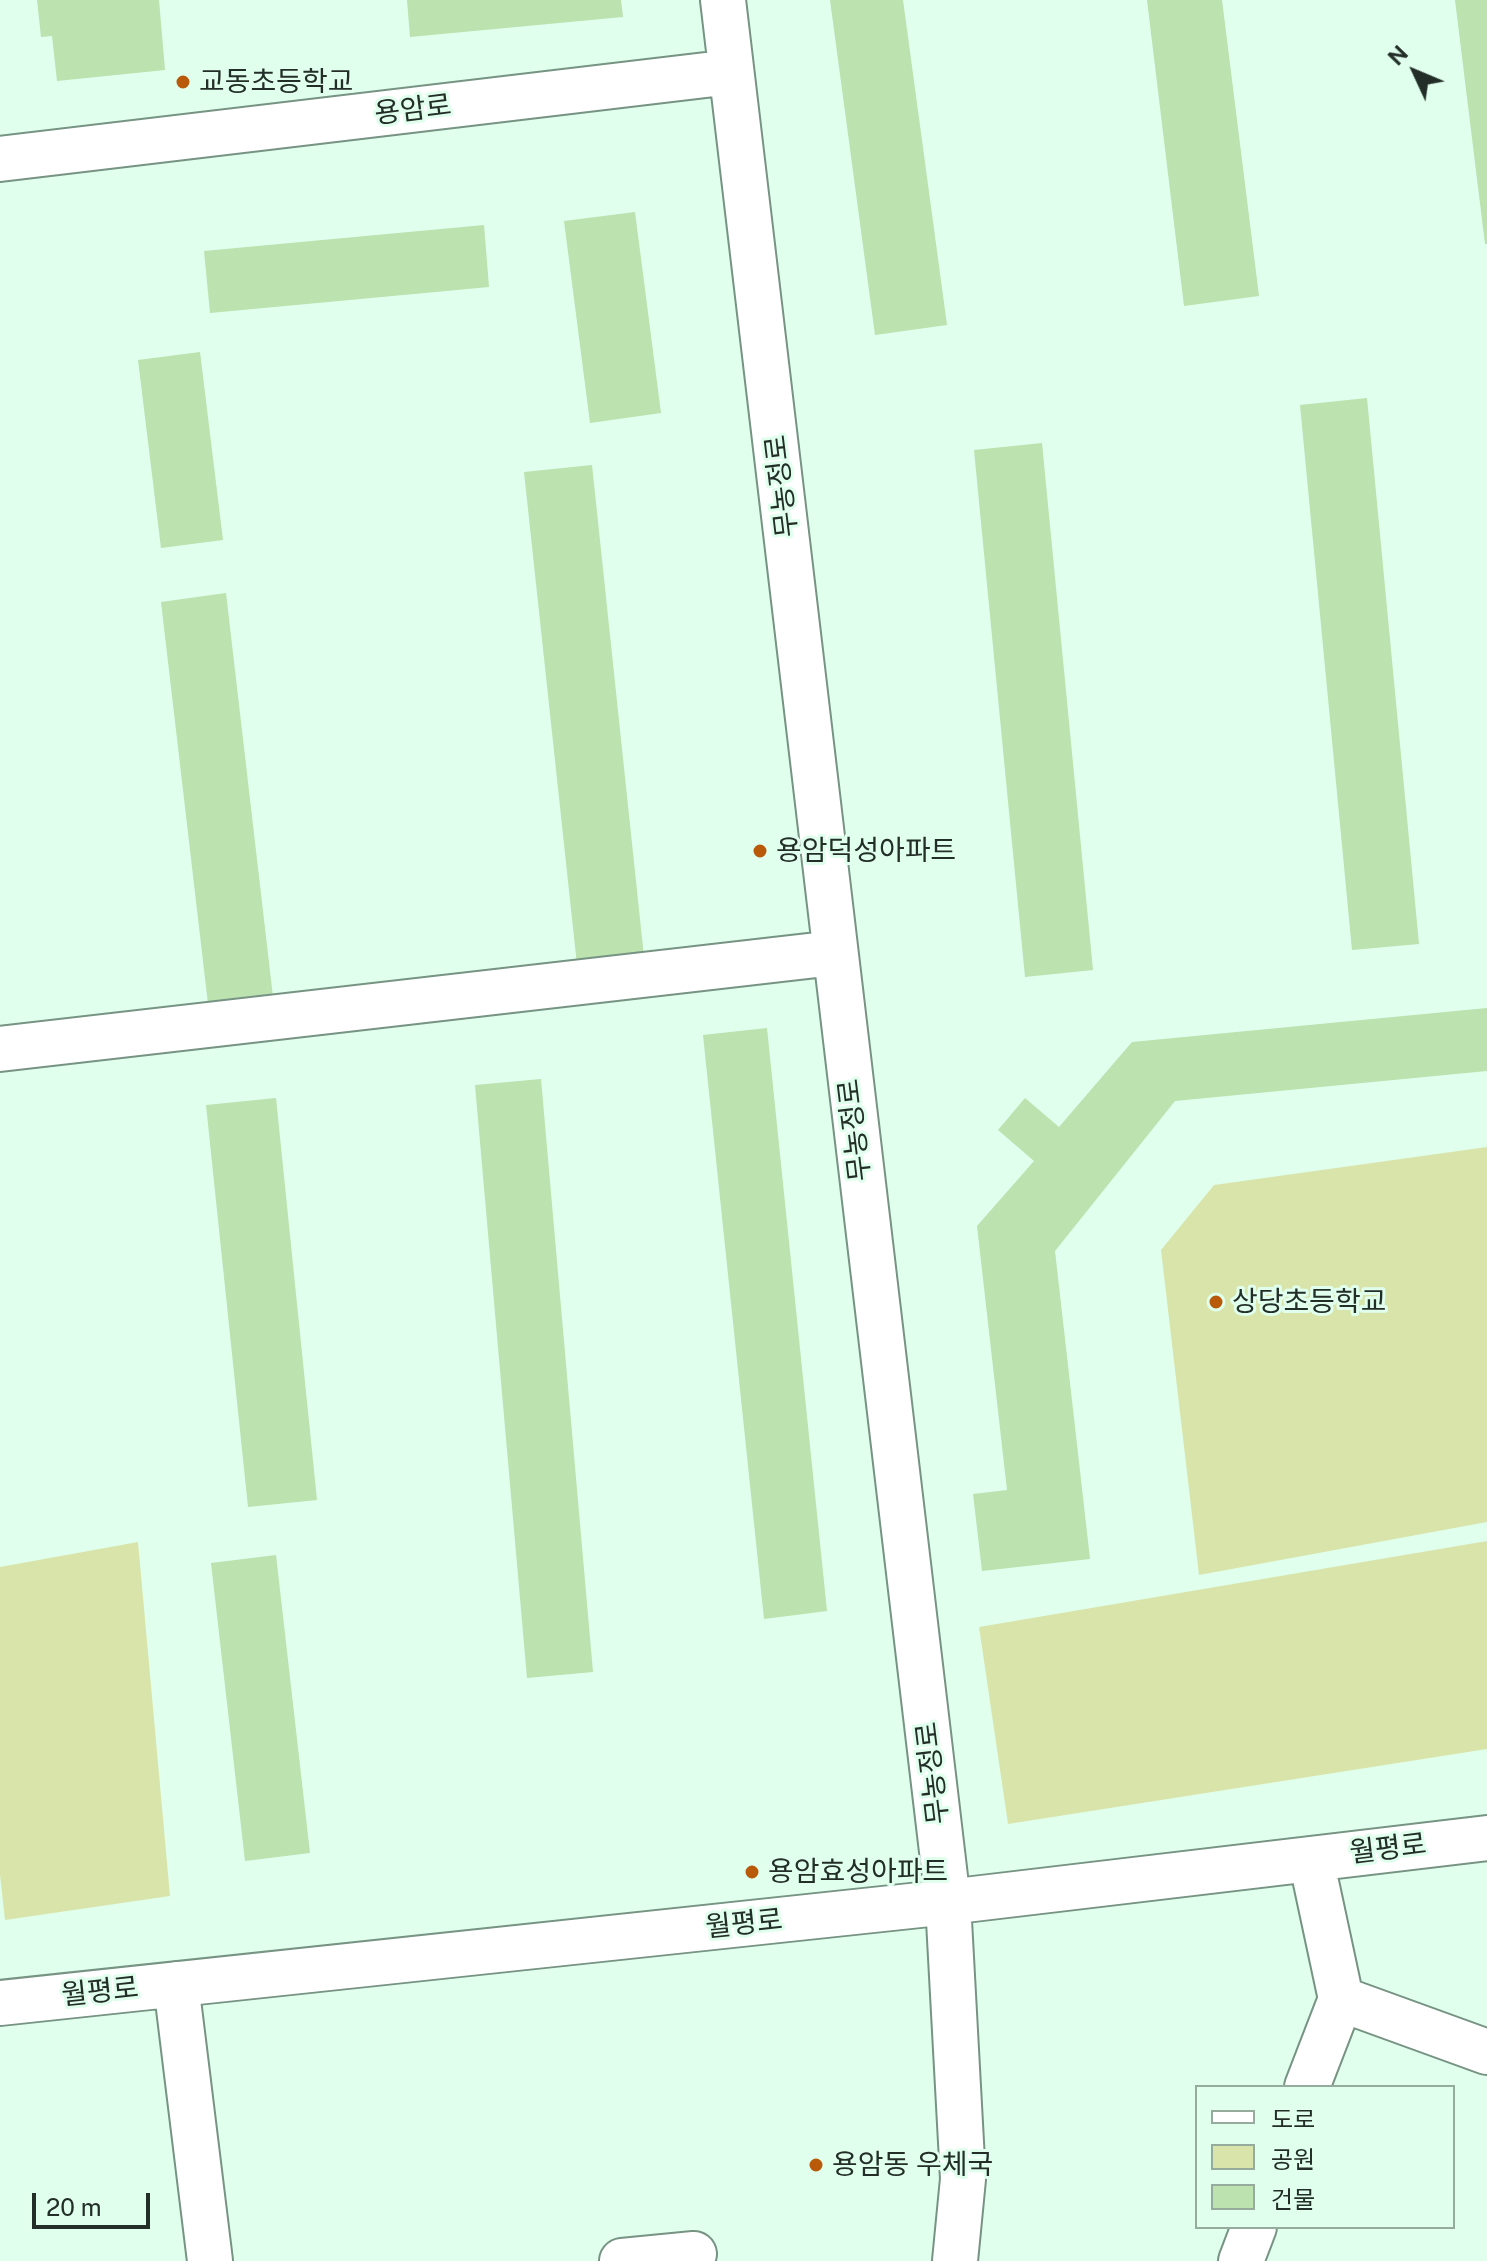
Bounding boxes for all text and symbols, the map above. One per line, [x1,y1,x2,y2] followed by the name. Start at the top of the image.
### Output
[1375,32,1455,112] north arrow
[1382,40,1413,71] text: N
[199,65,354,99] place label: 교동초등학교
[174,73,192,91] marker: 교동초등학교
[373,89,453,131] street label: 용암로
[759,433,805,539] street label: 무농정로
[776,834,956,868] place label: 용암덕성아파트
[751,842,769,860] marker: 용암덕성아파트
[832,1077,878,1183] street label: 무농정로
[1232,1285,1387,1319] place label: 상당초등학교
[1207,1293,1225,1311] marker: 상당초등학교
[910,1720,956,1826] street label: 무농정로
[1348,1828,1428,1870] street label: 월평로
[768,1855,948,1889] place label: 용암효성아파트
[743,1863,761,1881] marker: 용암효성아파트
[704,1903,784,1945] street label: 월평로
[60,1971,140,2013] street label: 월평로
[1195,2085,1455,2229] legend
[1271,2105,1315,2133] text: 도로
[1271,2145,1315,2173] text: 공원
[832,2148,993,2182] place label: 용암동 우체국
[807,2156,825,2174] marker: 용암동 우체국
[36,2177,154,2227] scale bar
[1271,2185,1315,2213] text: 건물
[46,2193,102,2221] text: 20 m

